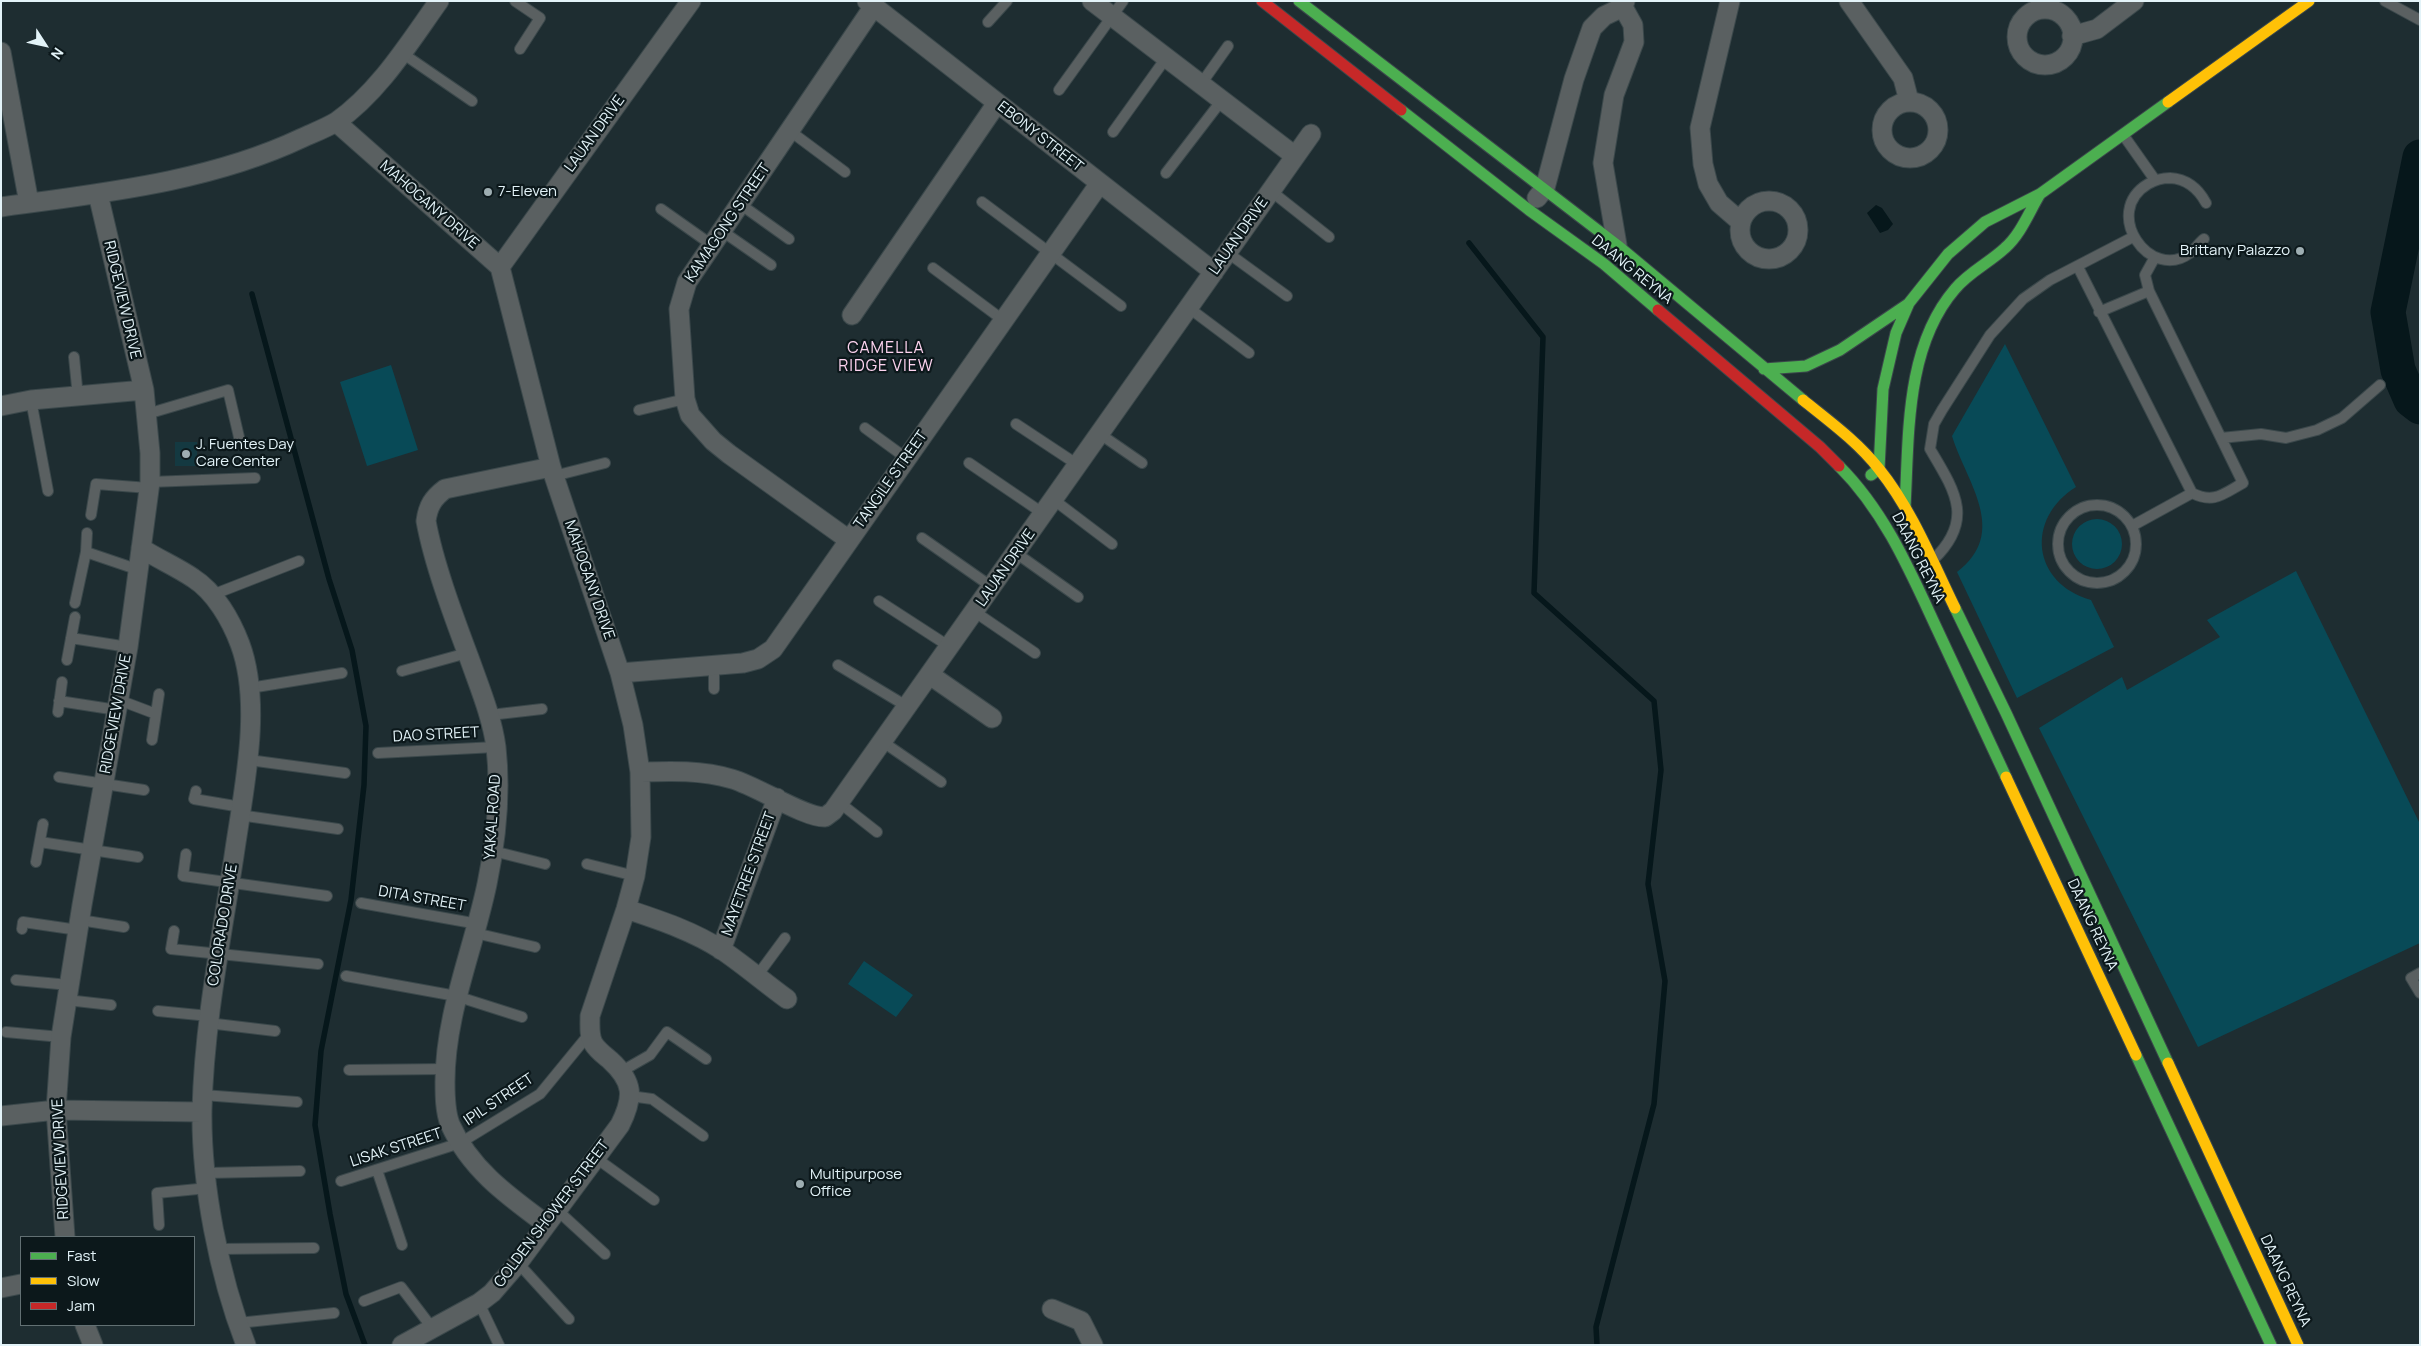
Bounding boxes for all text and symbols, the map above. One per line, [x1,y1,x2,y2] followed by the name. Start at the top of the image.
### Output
[20,20,70,70] north arrow
[47,44,68,63] text: N
[561,92,629,176] street label: LAUAN DRIVE
[994,98,1086,176] street label: EBONY STREET
[376,157,482,253] street label: MAHOGANY DRIVE
[682,160,774,286] street label: KAMAGONG STREET
[498,183,557,201] place label: 7-Eleven
[482,186,494,198] marker: 7-Eleven
[1206,194,1272,278] street label: LAUAN DRIVE
[1588,232,1676,308] street label: DAANG REYNA
[100,239,144,361] street label: RIDGEVIEW DRIVE
[2180,242,2290,260] place label: Brittany Palazzo
[2294,245,2306,257] marker: Brittany Palazzo
[837,339,935,377] district label: CAMELLA RIDGE VIEW
[851,428,931,532] street label: TANGILE STREET
[196,436,294,471] place label: J. Fuentes Day Care Center
[180,448,192,460] marker: J. Fuentes Day Care Center
[1887,510,1949,606] street label: DAANG REYNA
[560,518,618,642] street label: MAHOGANY DRIVE
[973,526,1039,610] street label: LAUAN DRIVE
[97,653,135,775] street label: RIDGEVIEW DRIVE
[392,724,480,746] street label: DAO STREET
[481,774,505,860] street label: YAKAL ROAD
[718,810,780,938] street label: MAYETREE STREET
[204,863,242,987] street label: COLORADO DRIVE
[2063,876,2121,974] street label: DAANG REYNA
[377,882,467,916] street label: DITA STREET
[461,1070,537,1130] street label: IPIL STREET
[49,1098,73,1220] street label: RIDGEVIEW DRIVE
[348,1125,444,1171] street label: LISAK STREET
[491,1137,613,1291] street label: GOLDEN SHOWER STREET
[810,1166,902,1201] place label: Multipurpose Office
[794,1178,806,1190] marker: Multipurpose Office
[2256,1232,2314,1330] street label: DAANG REYNA
[20,1236,195,1326] legend
[67,1245,96,1266] text: Fast
[67,1270,100,1291] text: Slow
[67,1295,95,1316] text: Jam

